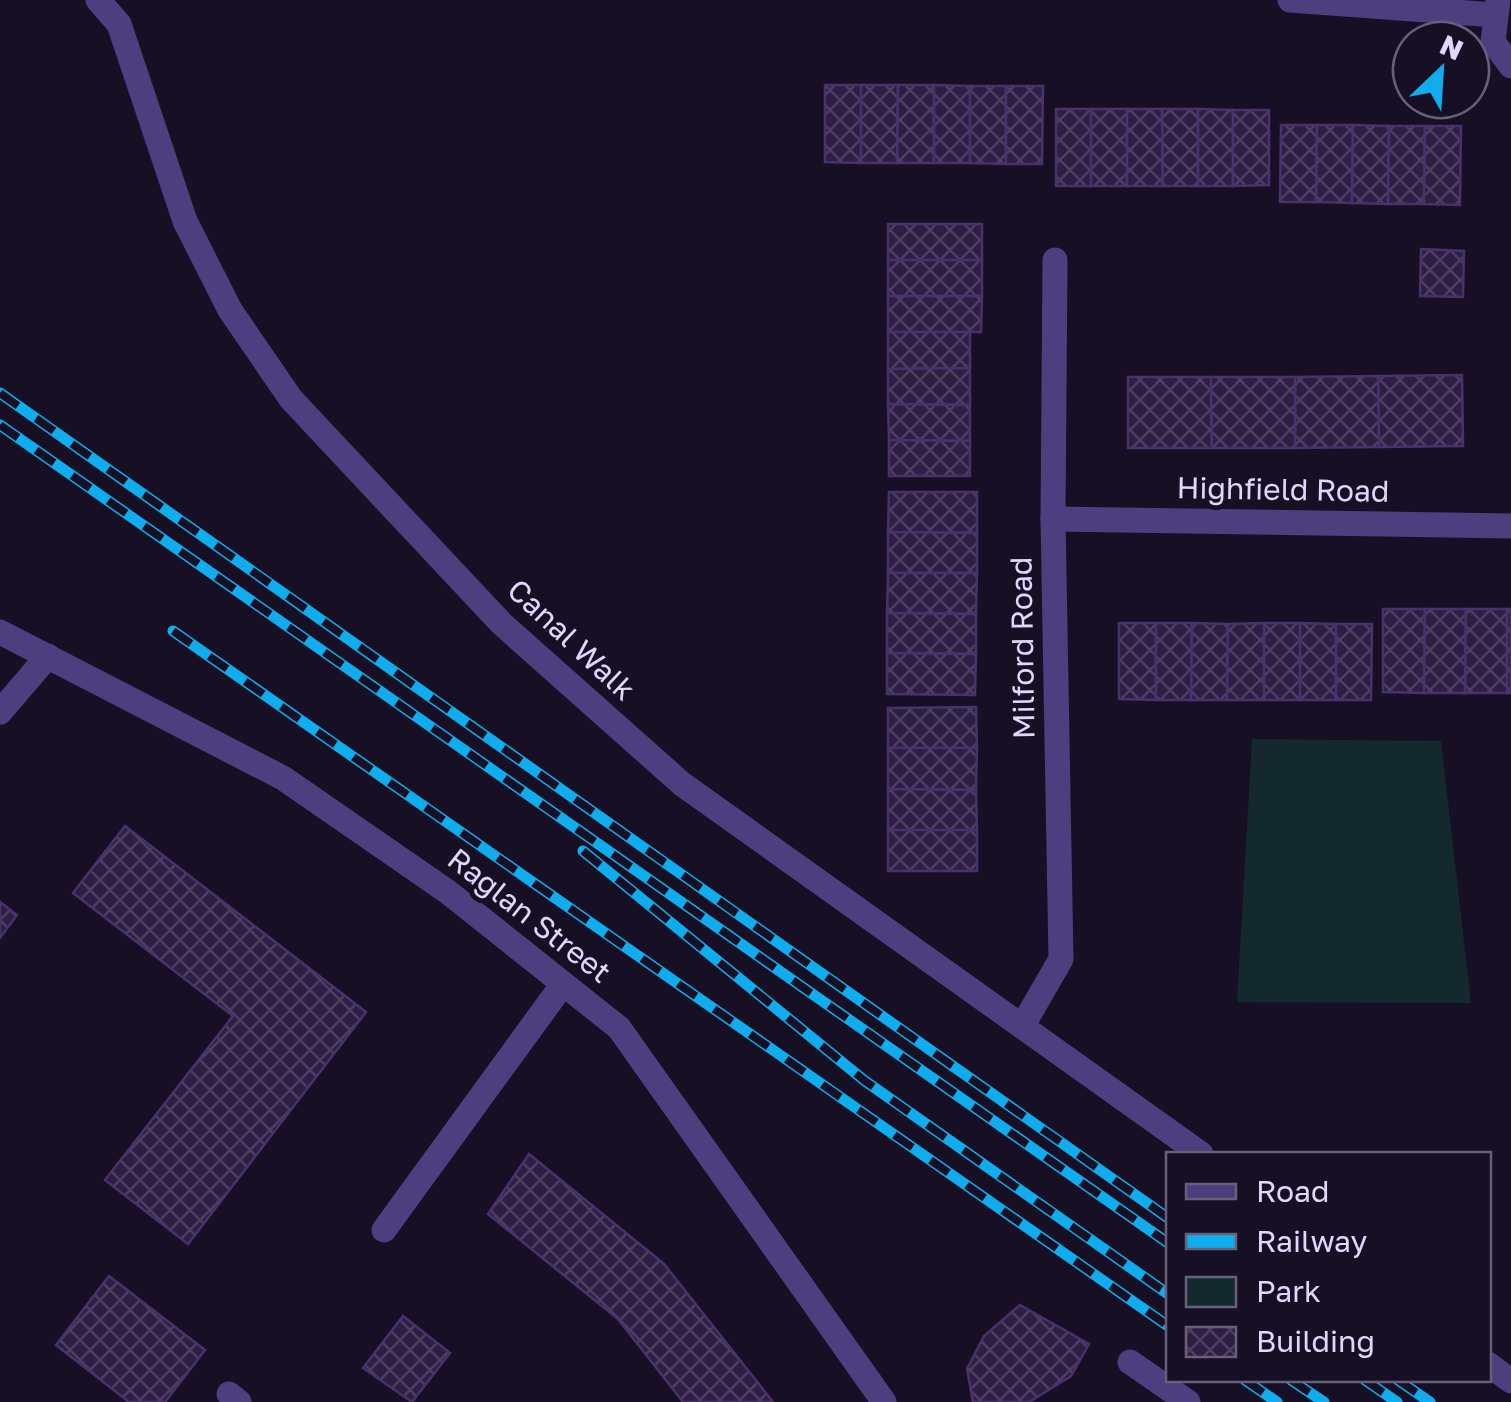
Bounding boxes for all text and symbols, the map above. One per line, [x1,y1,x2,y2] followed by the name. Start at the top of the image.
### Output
[1391,20,1491,120] north arrow
[1435,27,1468,66] text: N
[1176,469,1390,509] street label: Highfield Road
[1002,557,1042,739] street label: Milford Road
[501,571,643,707] street label: Canal Walk
[441,840,618,990] street label: Raglan Street
[1166,1152,1491,1382] legend
[1256,1173,1330,1209] text: Road
[1256,1223,1367,1259] text: Railway
[1256,1273,1321,1309] text: Park
[1256,1323,1375,1359] text: Building

